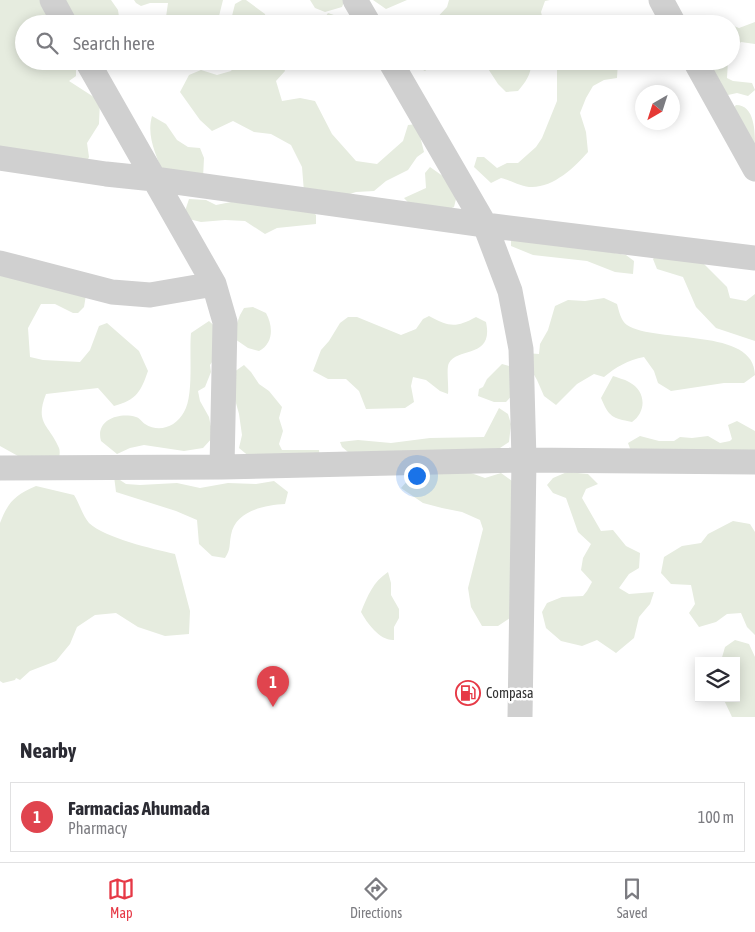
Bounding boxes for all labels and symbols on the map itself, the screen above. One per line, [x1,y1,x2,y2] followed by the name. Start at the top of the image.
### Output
[635,85,680,130] north arrow
[404,463,430,489] your location
[257,666,289,707] pin: 1
[455,680,481,706] fuel station icon: Compasa
[486,685,534,701] place label: Compasa

